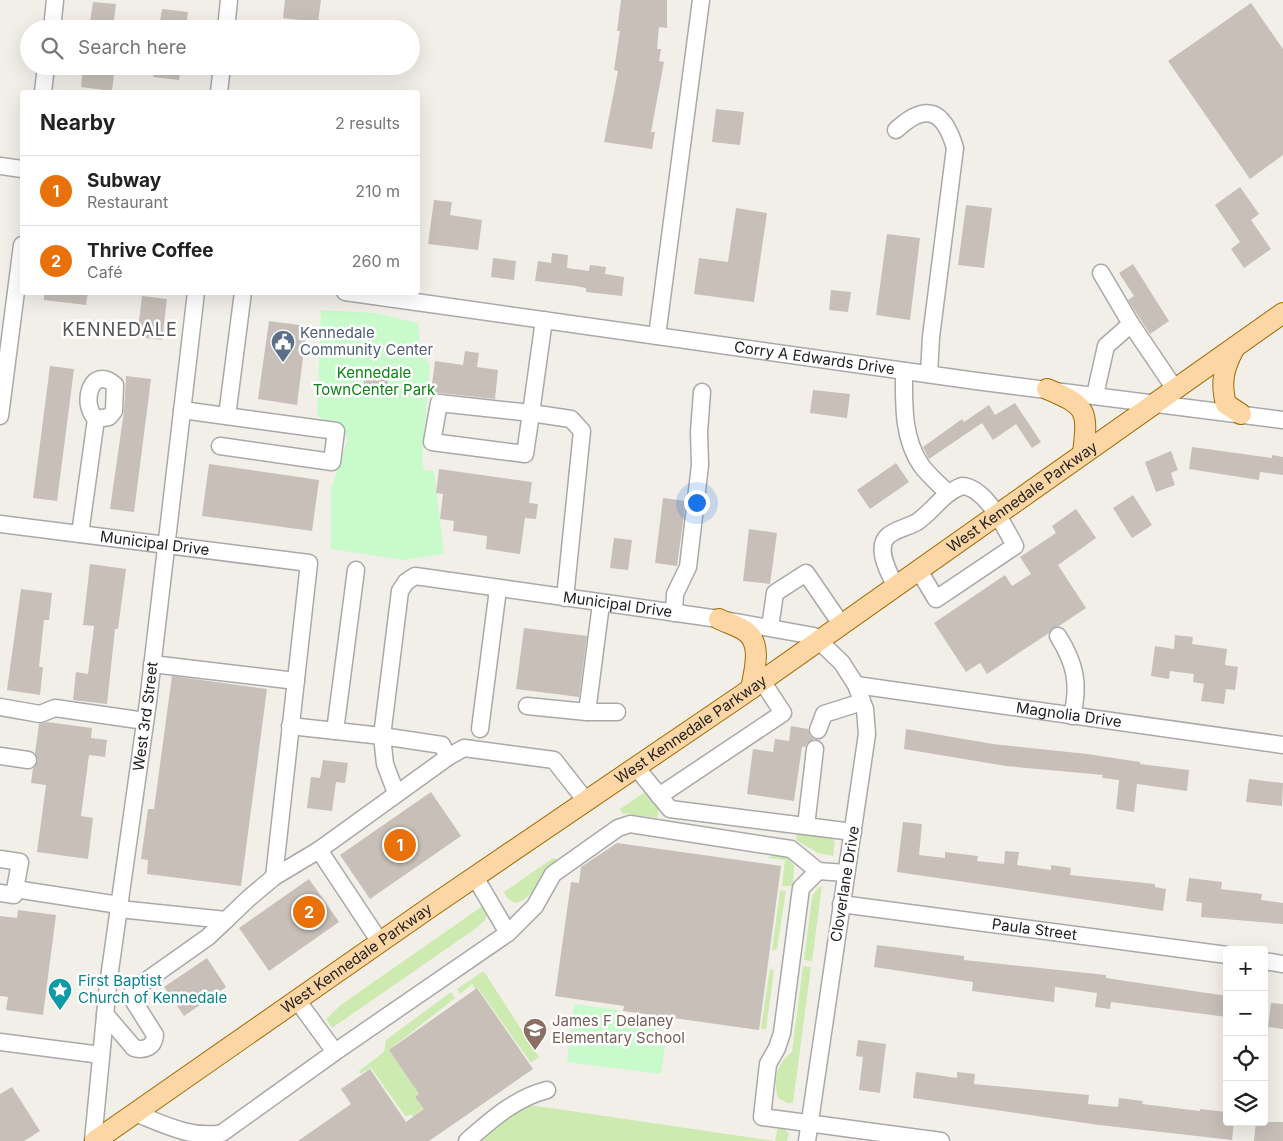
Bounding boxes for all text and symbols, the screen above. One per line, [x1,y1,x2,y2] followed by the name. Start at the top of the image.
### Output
[20,20,420,75] search box
[38,34,66,62] icon: search
[78,36,187,59] text: Search here
[40,110,115,135] text: Nearby
[335,113,400,133] text: 2 results
[87,169,161,192] text: Subway
[53,181,59,201] text: 1
[355,181,400,201] text: 210 m
[87,192,168,212] text: Restaurant
[87,239,214,262] text: Thrive Coffee
[51,251,61,271] text: 2
[352,251,400,271] text: 260 m
[87,262,122,282] text: Café
[62,319,178,340] district label: KENNEDALE
[300,323,434,359] place label: Kennedale Community Center
[270,329,296,363] public building icon: Kennedale Community Center
[733,337,896,378] street label: Corry A Edwards Drive
[313,363,436,399] park label: Kennedale TownCenter Park
[943,437,1101,556] street label: West Kennedale Parkway
[684,490,710,516] your location
[99,527,211,559] street label: Municipal Drive
[562,587,674,621] street label: Municipal Drive
[128,660,162,772] street label: West 3rd Street
[611,670,771,788] street label: West Kennedale Parkway
[1015,698,1123,731] street label: Magnolia Drive
[826,825,863,943] street label: Cloverlane Drive
[384,826,416,864] pin: 1
[293,893,325,931] pin: 2
[277,898,436,1017] street label: West Kennedale Parkway
[991,914,1078,944] street label: Paula Street
[1223,946,1268,1126] map controls
[1223,946,1268,991] button: +
[78,971,227,1007] place label: First Baptist Church of Kennedale
[47,977,73,1011] place icon: First Baptist Church of Kennedale
[1223,991,1268,1036] button: −
[552,1011,685,1047] place label: James F Delaney Elementary School
[522,1017,548,1051] school or university icon: James F Delaney Elementary School
[1223,1036,1268,1081] button: locate
[1223,1081,1268,1126] button: layers

